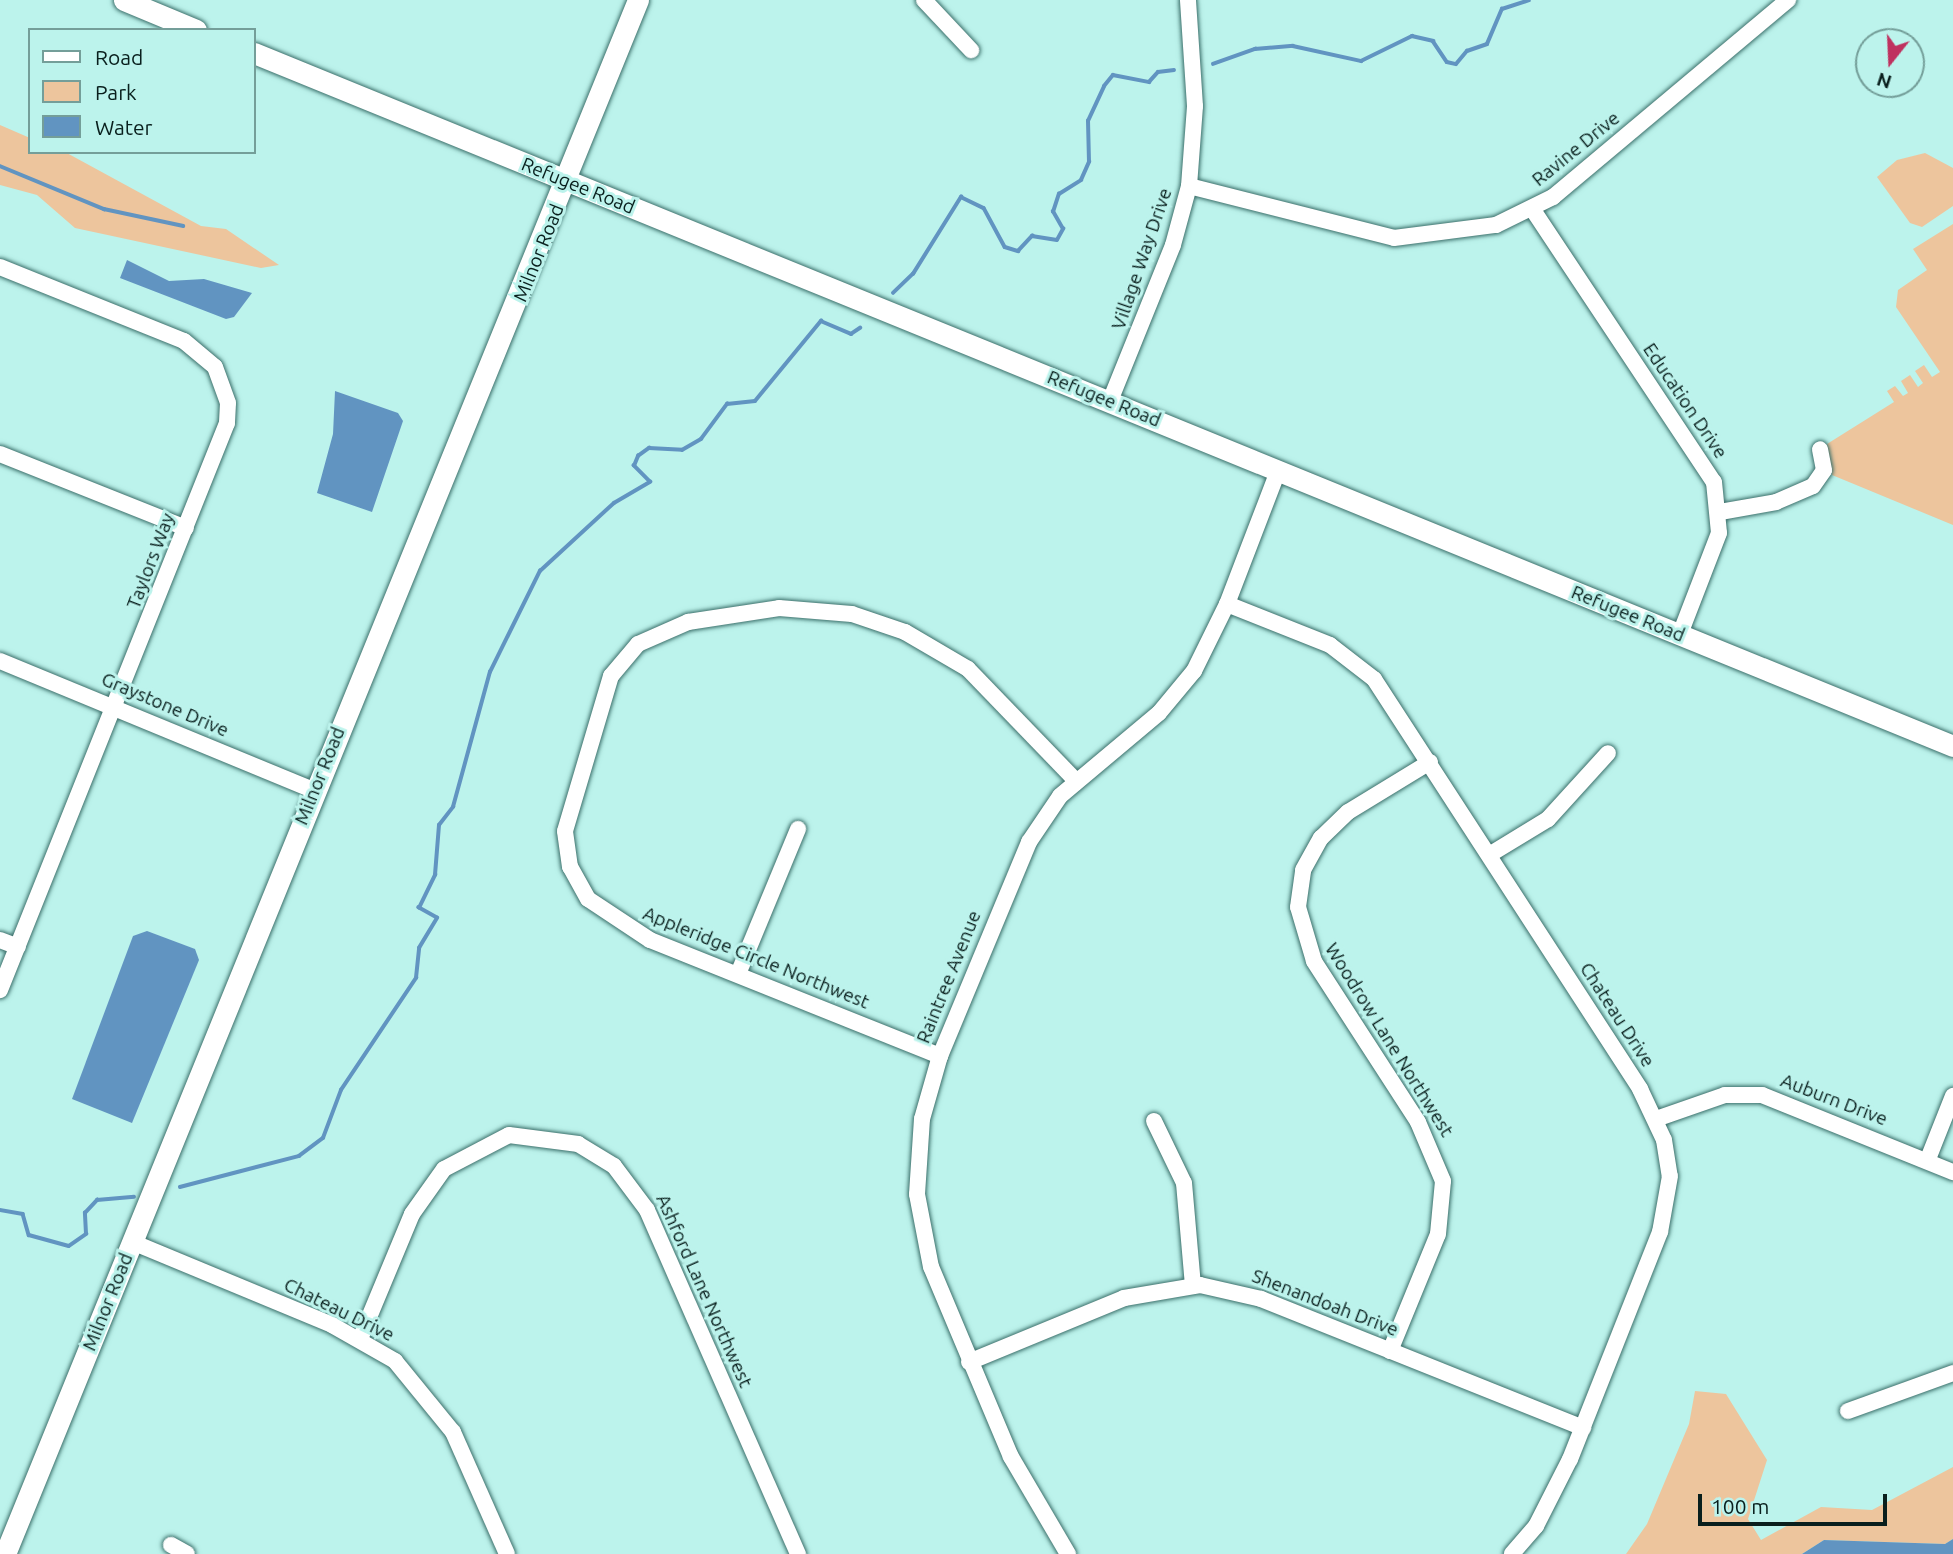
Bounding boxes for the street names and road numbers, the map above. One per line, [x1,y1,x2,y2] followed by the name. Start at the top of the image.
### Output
[1528,107,1624,191] street label: Ravine Drive
[518,153,638,219] street label: Refugee Road
[1107,185,1177,333] street label: Village Way Drive
[509,201,569,305] street label: Milnor Road
[1638,339,1732,463] street label: Education Drive
[1044,366,1164,432] street label: Refugee Road
[122,510,180,612] street label: Taylors Way
[1568,581,1688,647] street label: Refugee Road
[98,668,232,742] street label: Graystone Drive
[290,724,350,828] street label: Milnor Road
[640,902,872,1014] street label: Appleridge Circle Northwest
[912,907,986,1047] street label: Raintree Avenue
[1320,939,1458,1141] street label: Woodrow Lane Northwest
[1575,958,1659,1072] street label: Chateau Drive
[1777,1069,1891,1131] street label: Auburn Drive
[651,1191,757,1391] street label: Ashford Lane Northwest
[78,1250,138,1354] street label: Milnor Road
[1249,1265,1401,1341] street label: Shenandoah Drive
[280,1273,398,1347] street label: Chateau Drive

